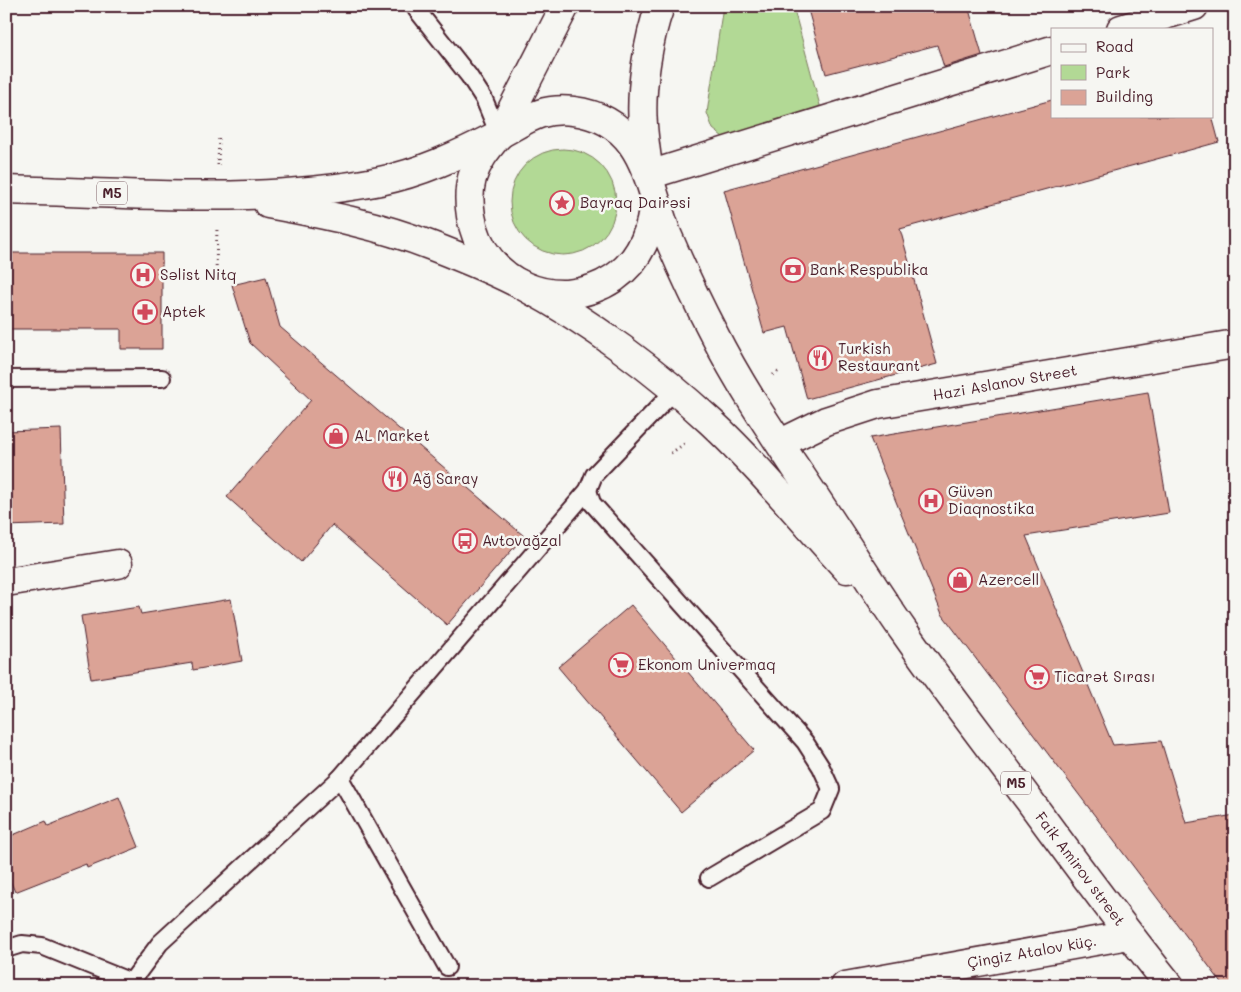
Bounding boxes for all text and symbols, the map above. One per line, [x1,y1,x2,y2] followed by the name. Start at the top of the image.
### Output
[1051,28,1214,118] legend
[1096,36,1133,56] text: Road
[1096,62,1130,82] text: Park
[1096,86,1153,106] text: Building
[97,182,127,204] road number: M5
[549,190,575,216] place icon: Bayraq Dairəsi
[580,192,691,212] place label: Bayraq Dairəsi
[780,257,806,283] bank icon: Bank Respublika
[810,259,929,279] place label: Bank Respublika
[130,262,156,288] hospital icon: Səlist Nitq
[160,264,237,284] place label: Səlist Nitq
[132,299,158,325] pharmacy icon: Aptek
[162,301,206,321] place label: Aptek
[838,338,920,375] place label: Turkish Restaurant
[807,345,833,371] restaurant icon: Turkish Restaurant
[931,359,1079,405] street label: Hazi Aslanov Street
[323,423,349,449] shop icon: AL Market
[354,425,430,445] place label: AL Market
[382,466,408,492] restaurant icon: Ağ Saray
[412,468,479,488] place label: Ağ Saray
[948,481,1035,518] place label: Güvən Diaqnostika
[918,488,944,514] hospital icon: Güvən Diaqnostika
[452,528,478,554] bus stop icon: Avtovağzal
[482,530,562,550] place label: Avtovağzal
[947,567,973,593] shop icon: Azercell
[978,569,1039,589] place label: Azercell
[608,652,634,678] supermarket icon: Ekonom Univermaq
[638,654,776,674] place label: Ekonom Univermaq
[1024,664,1050,690] supermarket icon: Ticarət Sırası
[1054,666,1155,686] place label: Ticarət Sırası
[1001,771,1031,794] road number: M5
[1031,807,1130,929] street label: Faik Amirov street
[965,930,1098,972] street label: Çingiz Atalov küç.

